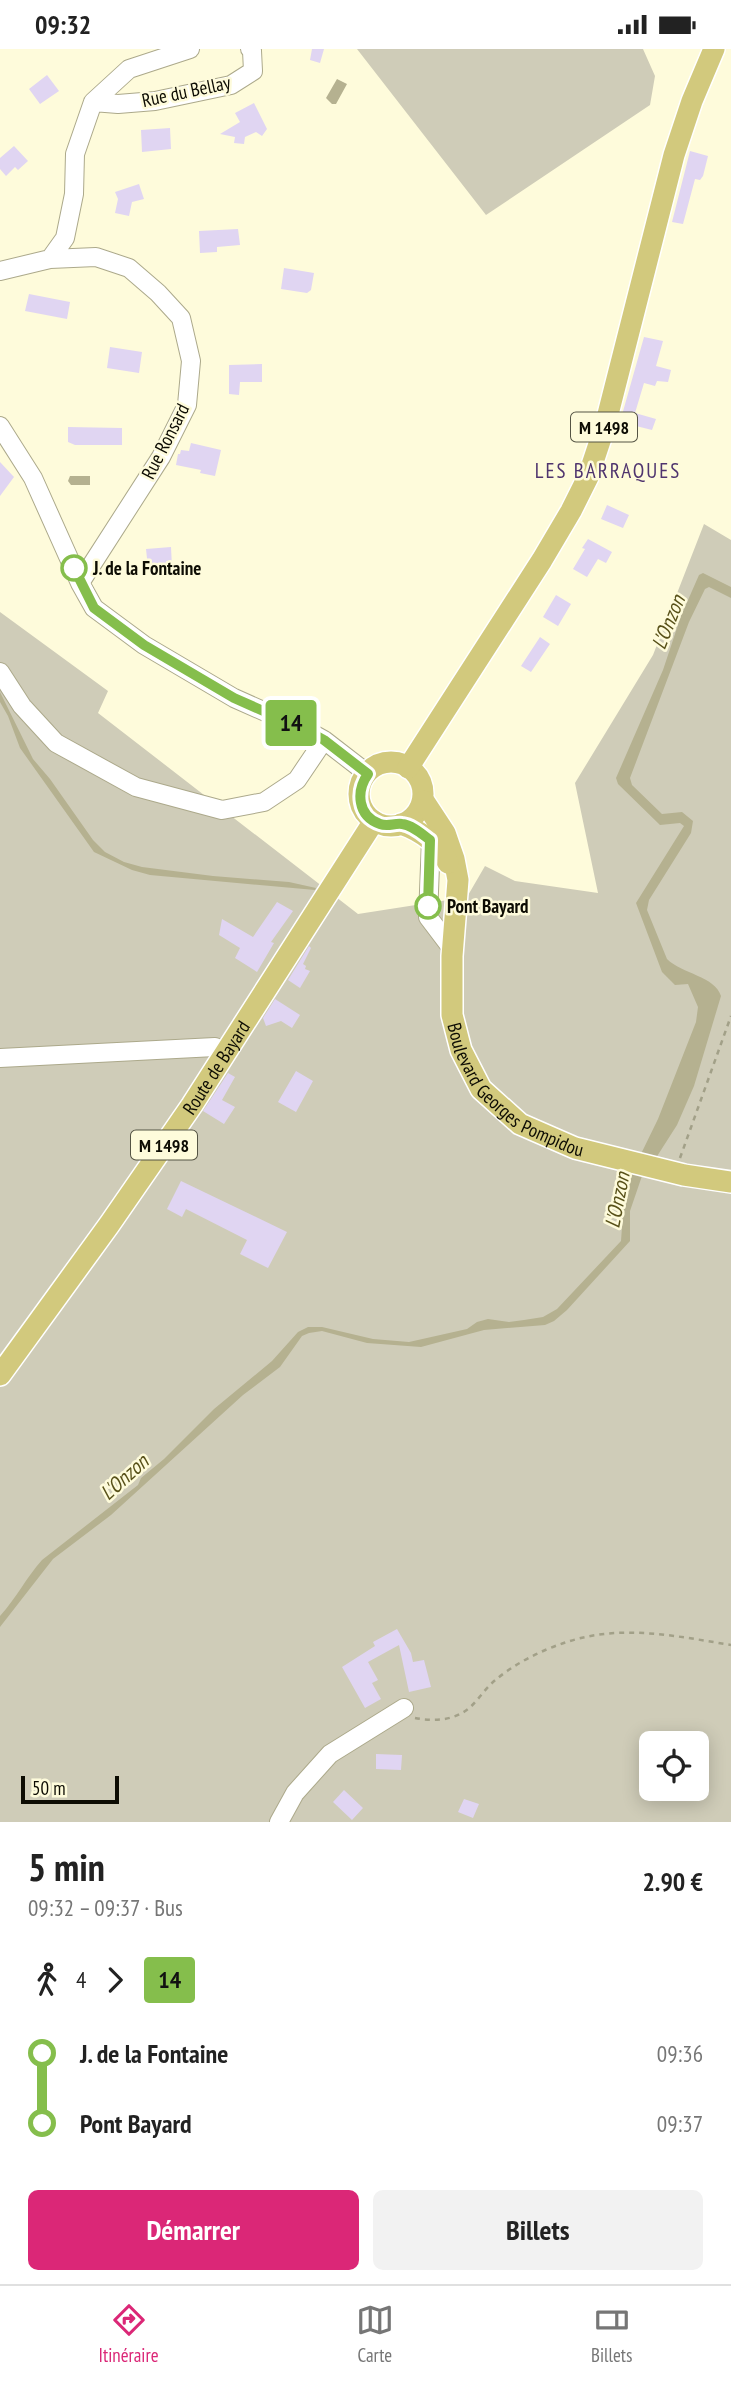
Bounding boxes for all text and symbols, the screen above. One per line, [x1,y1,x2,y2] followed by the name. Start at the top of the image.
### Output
[35,8,91,41] text: 09:32
[139,70,233,112] street label: Rue du Bellay
[136,399,194,483] street label: Rue Ronsard
[571,413,637,441] road number: M 1498
[535,457,681,484] district label: LES BARRAQUES
[61,555,87,581] marker: J. de la Fontaine
[92,556,201,580] place label: J. de la Fontaine
[645,589,692,653] water label: L'Onzon
[260,700,322,746] line badge: 14
[280,707,302,738] text: 14
[415,893,441,919] marker: Pont Bayard
[447,894,529,918] place label: Pont Bayard
[177,1016,255,1119] street label: Route de Bayard
[442,1020,586,1162] street label: Boulevard Georges Pompidou
[131,1131,197,1160] road number: M 1498
[598,1168,636,1230] water label: L'Onzon
[94,1447,155,1506] water label: L'Onzon
[639,1731,709,1801] map controls
[639,1731,709,1801] button: locate
[21,1773,119,1805] scale bar
[32,1776,66,1800] text: 50 m
[28,1842,105,1891] text: 5 min
[642,1865,703,1898] text: 2.90 €
[28,1893,183,1922] text: 09:32 – 09:37 · Bus
[28,1961,66,1999] icon: walk
[96,1961,134,1999] icon: forward
[158,1964,181,1995] text: 14
[76,1965,86,1994] text: 4
[80,2037,228,2070] text: J. de la Fontaine
[657,2039,703,2068] text: 09:36
[80,2107,192,2140] text: Pont Bayard
[657,2109,703,2138] text: 09:37
[28,2190,359,2270] button: Démarrer
[373,2190,703,2270] button: Billets
[99,2301,159,2367] tab: Itinéraire
[356,2301,394,2367] tab: Carte
[591,2301,632,2367] tab: Billets

